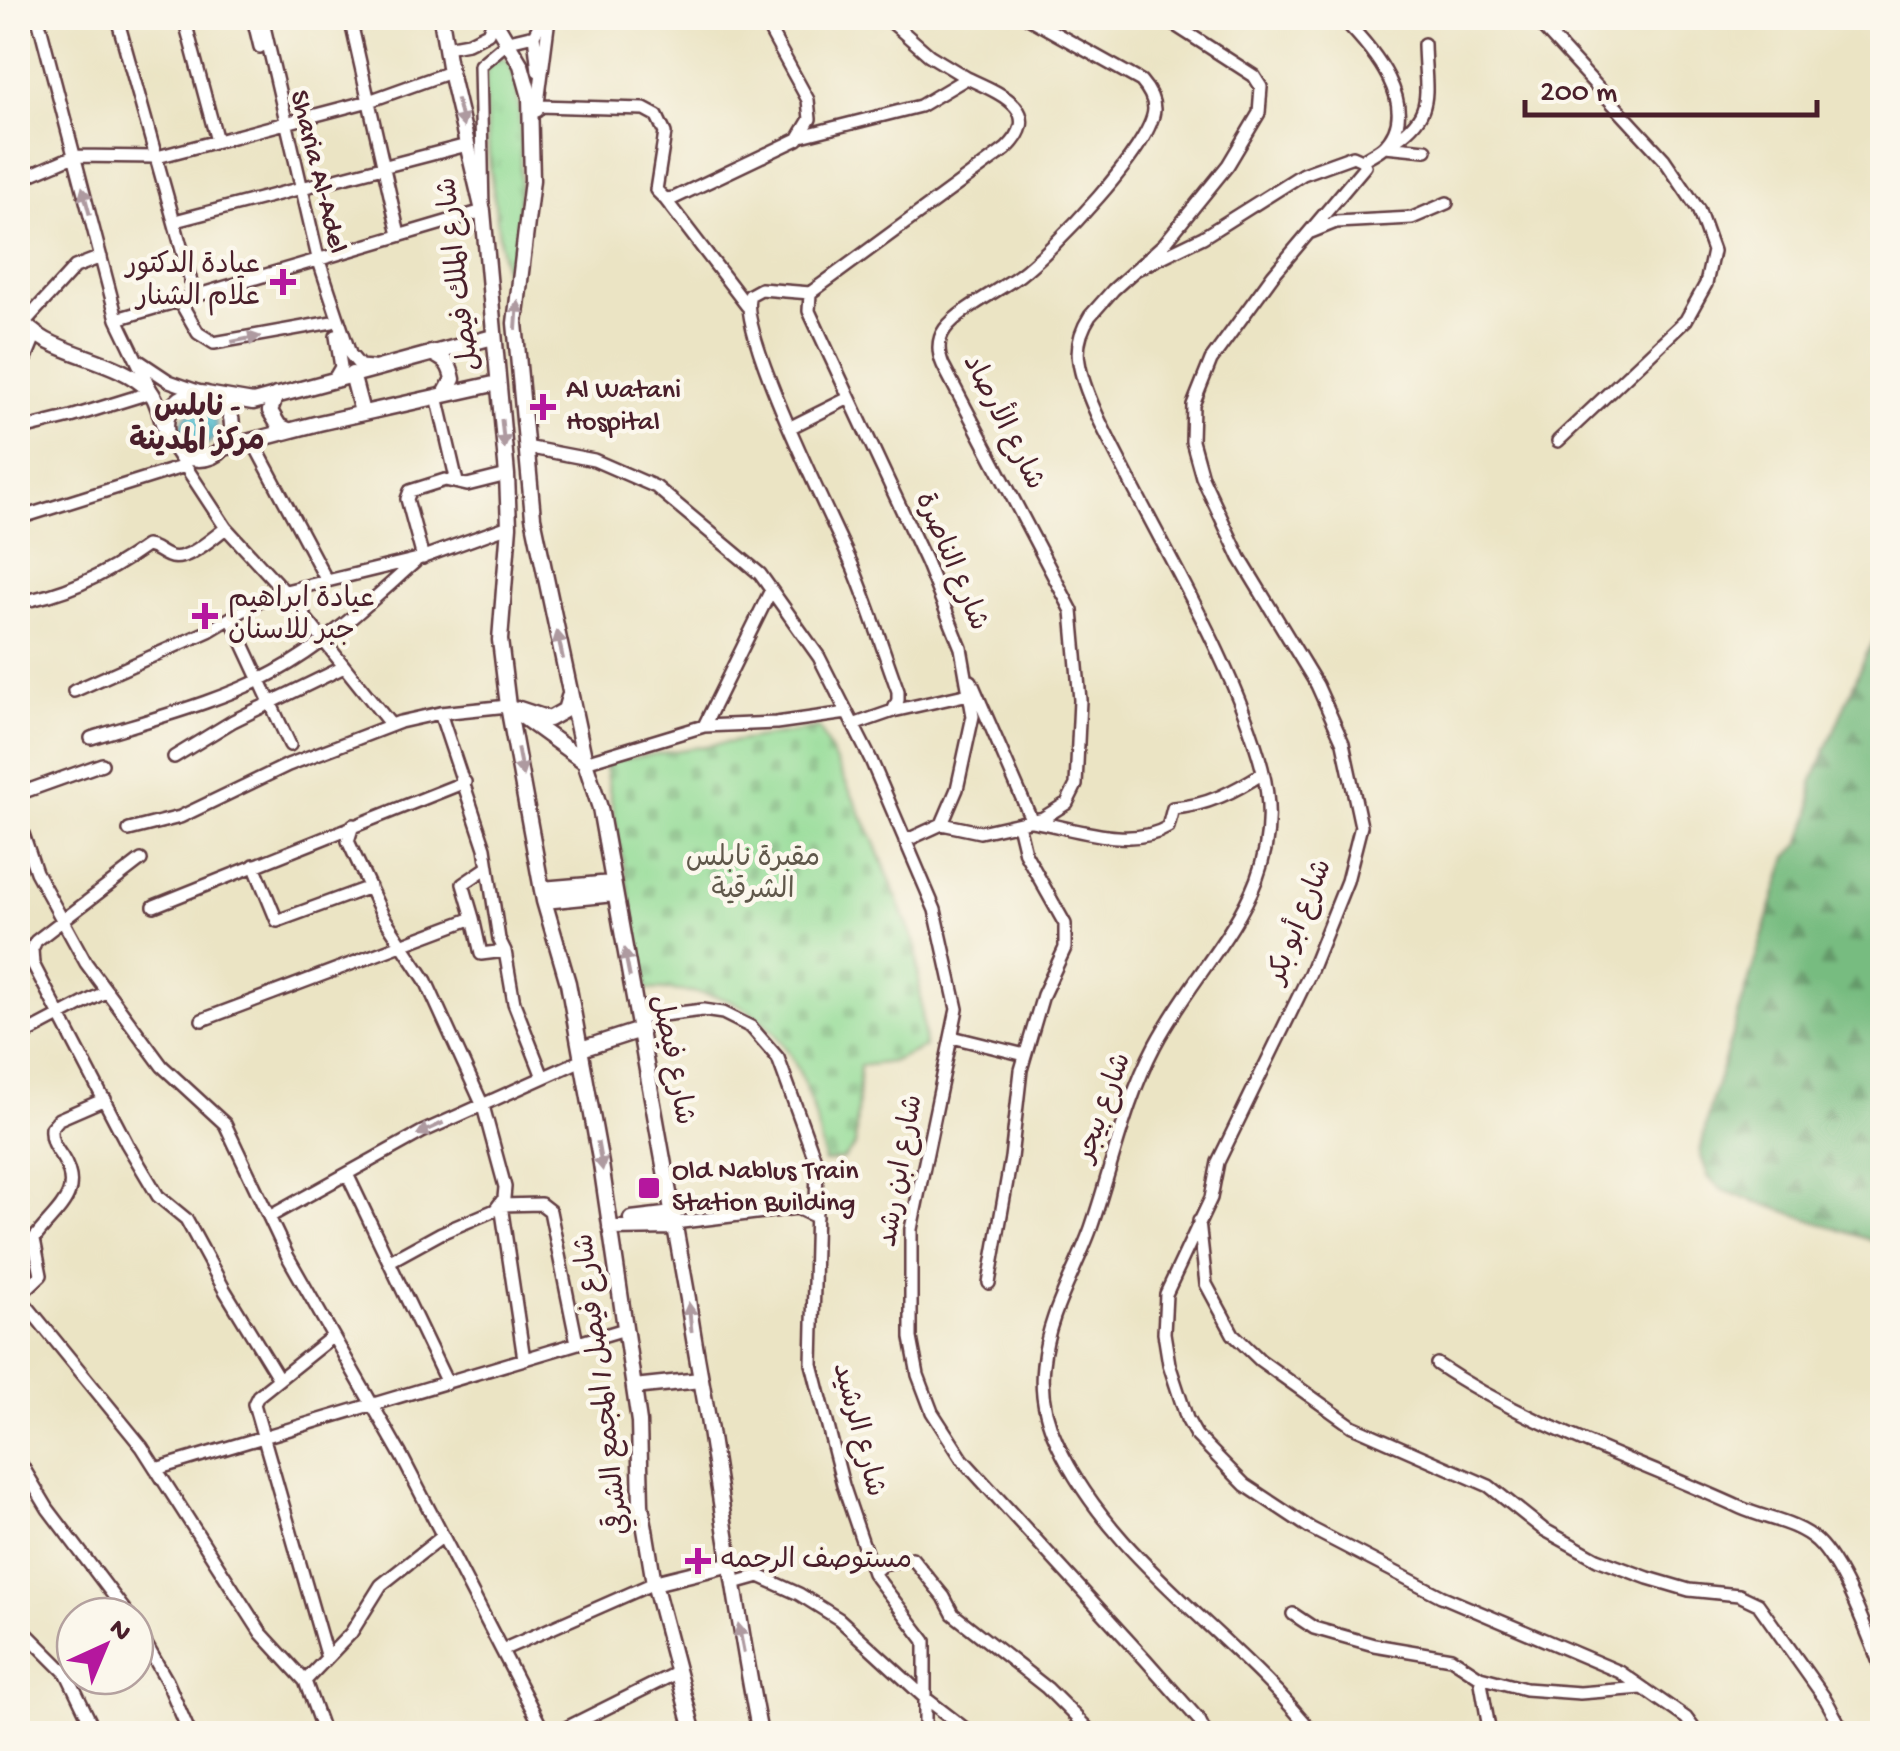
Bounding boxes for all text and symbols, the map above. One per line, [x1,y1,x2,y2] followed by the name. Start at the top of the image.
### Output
[1525,55,1818,117] scale bar
[1540,77,1617,112] text: 200 m
[281,87,353,257] street label: Sharia Al-Adel
[453,98,468,129] one-way arrow
[432,175,488,373] street label: شارع الملك فيصل
[78,185,94,216] one-way arrow
[124,250,260,316] place label: عيادة الدكتور علام الشنار
[270,269,296,295] marker: عيادة الدكتور علام الشنار
[509,298,525,330] one-way arrow
[230,331,262,346] one-way arrow
[954,347,1056,496] street label: شارع الأرصاد
[566,375,681,440] place label: Al Watani Hospital
[129,392,265,461] district label: نابلس - مركز المدينة
[530,394,556,420] marker: Al Watani Hospital
[495,419,511,451] one-way arrow
[906,488,994,636] street label: شارع الناصرة
[228,584,375,649] place label: عيادة ابراهيم جبر للاسنان
[192,603,218,629] marker: عيادة ابراهيم جبر للاسنان
[552,629,567,660] one-way arrow
[512,747,528,778] one-way arrow
[686,843,820,908] park label: مقبرة نابلس الشرقية
[1258,854,1341,991] street label: شارع أبو بكر
[618,947,634,978] one-way arrow
[642,992,700,1128] street label: شارع فيصل
[1069,1049,1140,1169] street label: شارع بيجر
[872,1092,932,1250] street label: شارع ابن رشد
[415,1121,444,1138] one-way arrow
[593,1141,608,1172] one-way arrow
[672,1156,859,1221] place label: Old Nablus Train Station Building
[636,1175,662,1201] marker: Old Nablus Train Station Building
[564,1231,639,1537] street label: شارع فيصل / المجمع الشرقي
[682,1301,698,1333] one-way arrow
[823,1359,891,1501] street label: شارع الرشيد
[720,1545,912,1578] place label: مستوصف الرحمه
[685,1548,711,1574] marker: مستوصف الرحمه
[55,1596,155,1696] north arrow
[101,1613,137,1649] text: N
[733,1622,749,1653] one-way arrow

